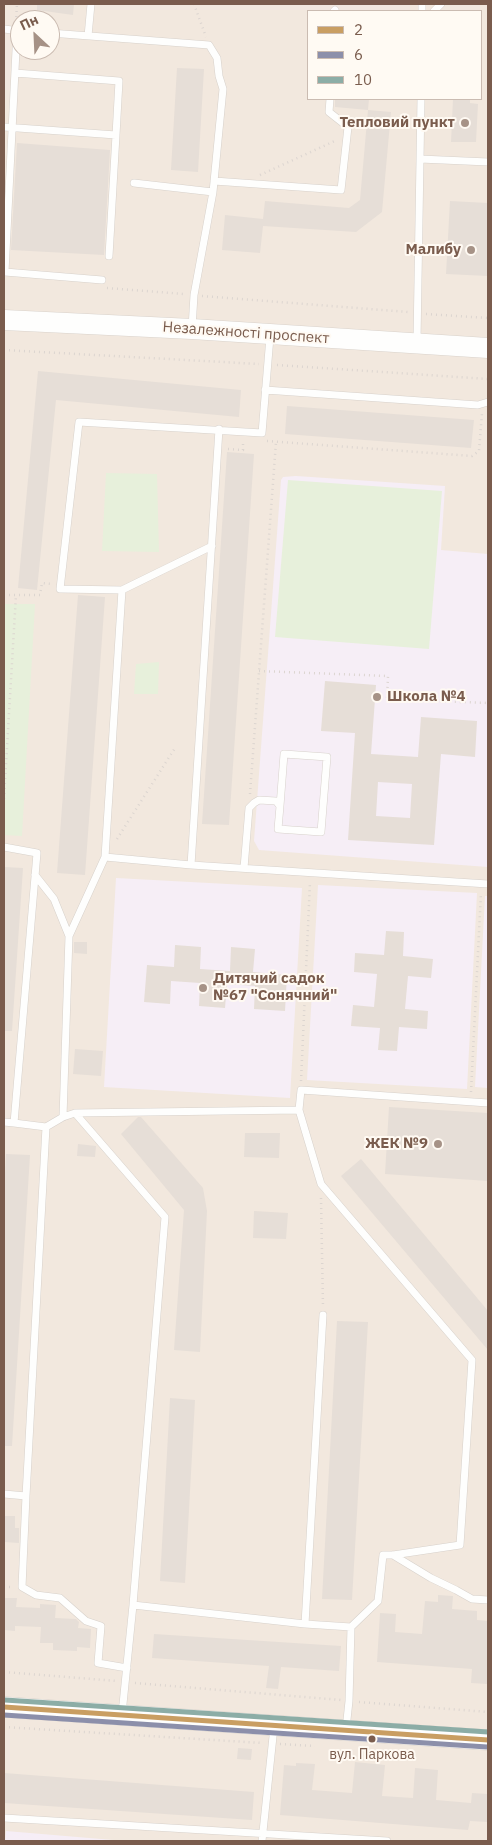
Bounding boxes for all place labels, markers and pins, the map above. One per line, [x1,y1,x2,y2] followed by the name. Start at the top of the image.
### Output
[339,114,455,132] place label: Тепловий пункт
[459,117,471,129] marker: Тепловий пункт
[405,241,461,259] place label: Малибу
[465,244,477,256] marker: Малибу
[387,688,466,706] place label: Школа №4
[371,691,383,703] marker: Школа №4
[213,970,337,1005] place label: Дитячий садок №67 "Сонячний"
[197,982,209,994] marker: Дитячий садок №67 "Сонячний"
[365,1135,428,1153] place label: ЖЕК №9
[432,1138,444,1150] marker: ЖЕК №9
[367,1734,377,1744] marker: вул. Паркова
[329,1747,415,1763] place label: вул. Паркова

